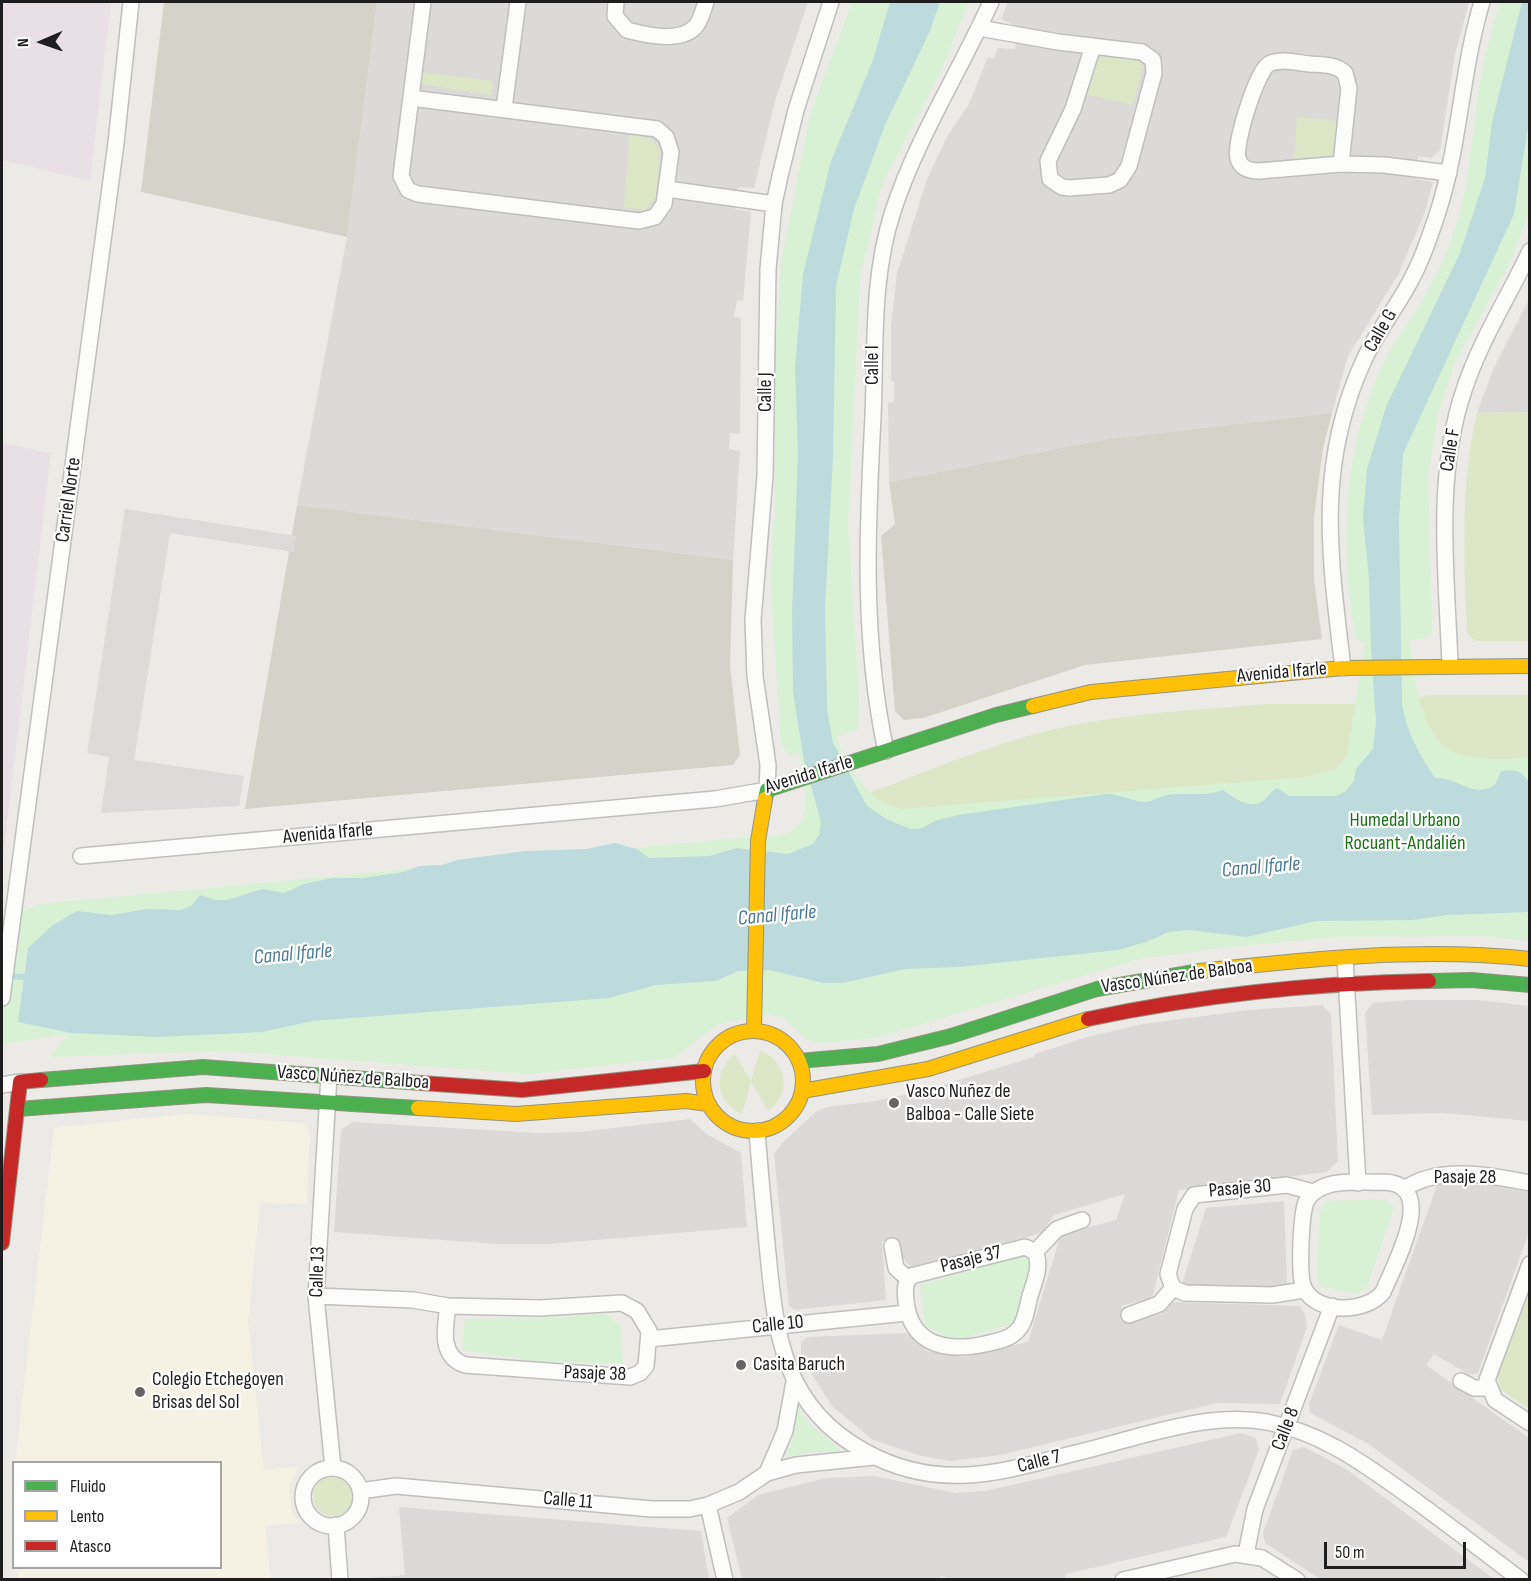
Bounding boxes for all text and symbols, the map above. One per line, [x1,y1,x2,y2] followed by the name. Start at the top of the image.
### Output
[12,12,72,72] north arrow
[14,38,33,47] text: N
[1359,305,1403,357] street label: Calle G
[861,345,885,385] street label: Calle I
[754,372,778,412] street label: Calle J
[1436,427,1466,473] street label: Calle F
[51,456,87,544] street label: Carriel Norte
[1236,657,1328,689] street label: Avenida Ifarle
[762,750,856,800] street label: Avenida Ifarle
[1344,809,1466,856] park label: Humedal Urbano Rocuant-Andalién
[282,818,374,850] street label: Avenida Ifarle
[1221,852,1301,884] water label: Canal Ifarle
[737,900,817,932] water label: Canal Ifarle
[253,939,333,971] water label: Canal Ifarle
[1100,955,1254,999] street label: Vasco Núñez de Balboa
[276,1061,430,1095] street label: Vasco Núñez de Balboa
[906,1080,1034,1127] place label: Vasco Nuñez de Balboa - Calle Siete
[887,1096,901,1110] marker: Vasco Nuñez de Balboa - Calle Siete
[1434,1166,1496,1190] street label: Pasaje 28
[1208,1174,1272,1204] street label: Pasaje 30
[938,1241,1004,1279] street label: Pasaje 37
[305,1246,331,1298] street label: Calle 13
[751,1310,805,1340] street label: Calle 10
[753,1353,845,1377] place label: Casita Baruch
[734,1358,748,1372] marker: Casita Baruch
[563,1361,627,1387] street label: Pasaje 38
[152,1368,284,1415] place label: Colegio Etchegoyen Brisas del Sol
[133,1385,147,1399] marker: Colegio Etchegoyen Brisas del Sol
[1267,1404,1305,1454] street label: Calle 8
[1015,1445,1063,1479] street label: Calle 7
[12,1461,222,1569] legend
[70,1476,106,1497] text: Fluido
[542,1487,594,1515] street label: Calle 11
[70,1506,104,1527] text: Lento
[1327,1530,1470,1568] scale bar
[70,1536,111,1557] text: Atasco
[1335,1542,1365,1563] text: 50 m

